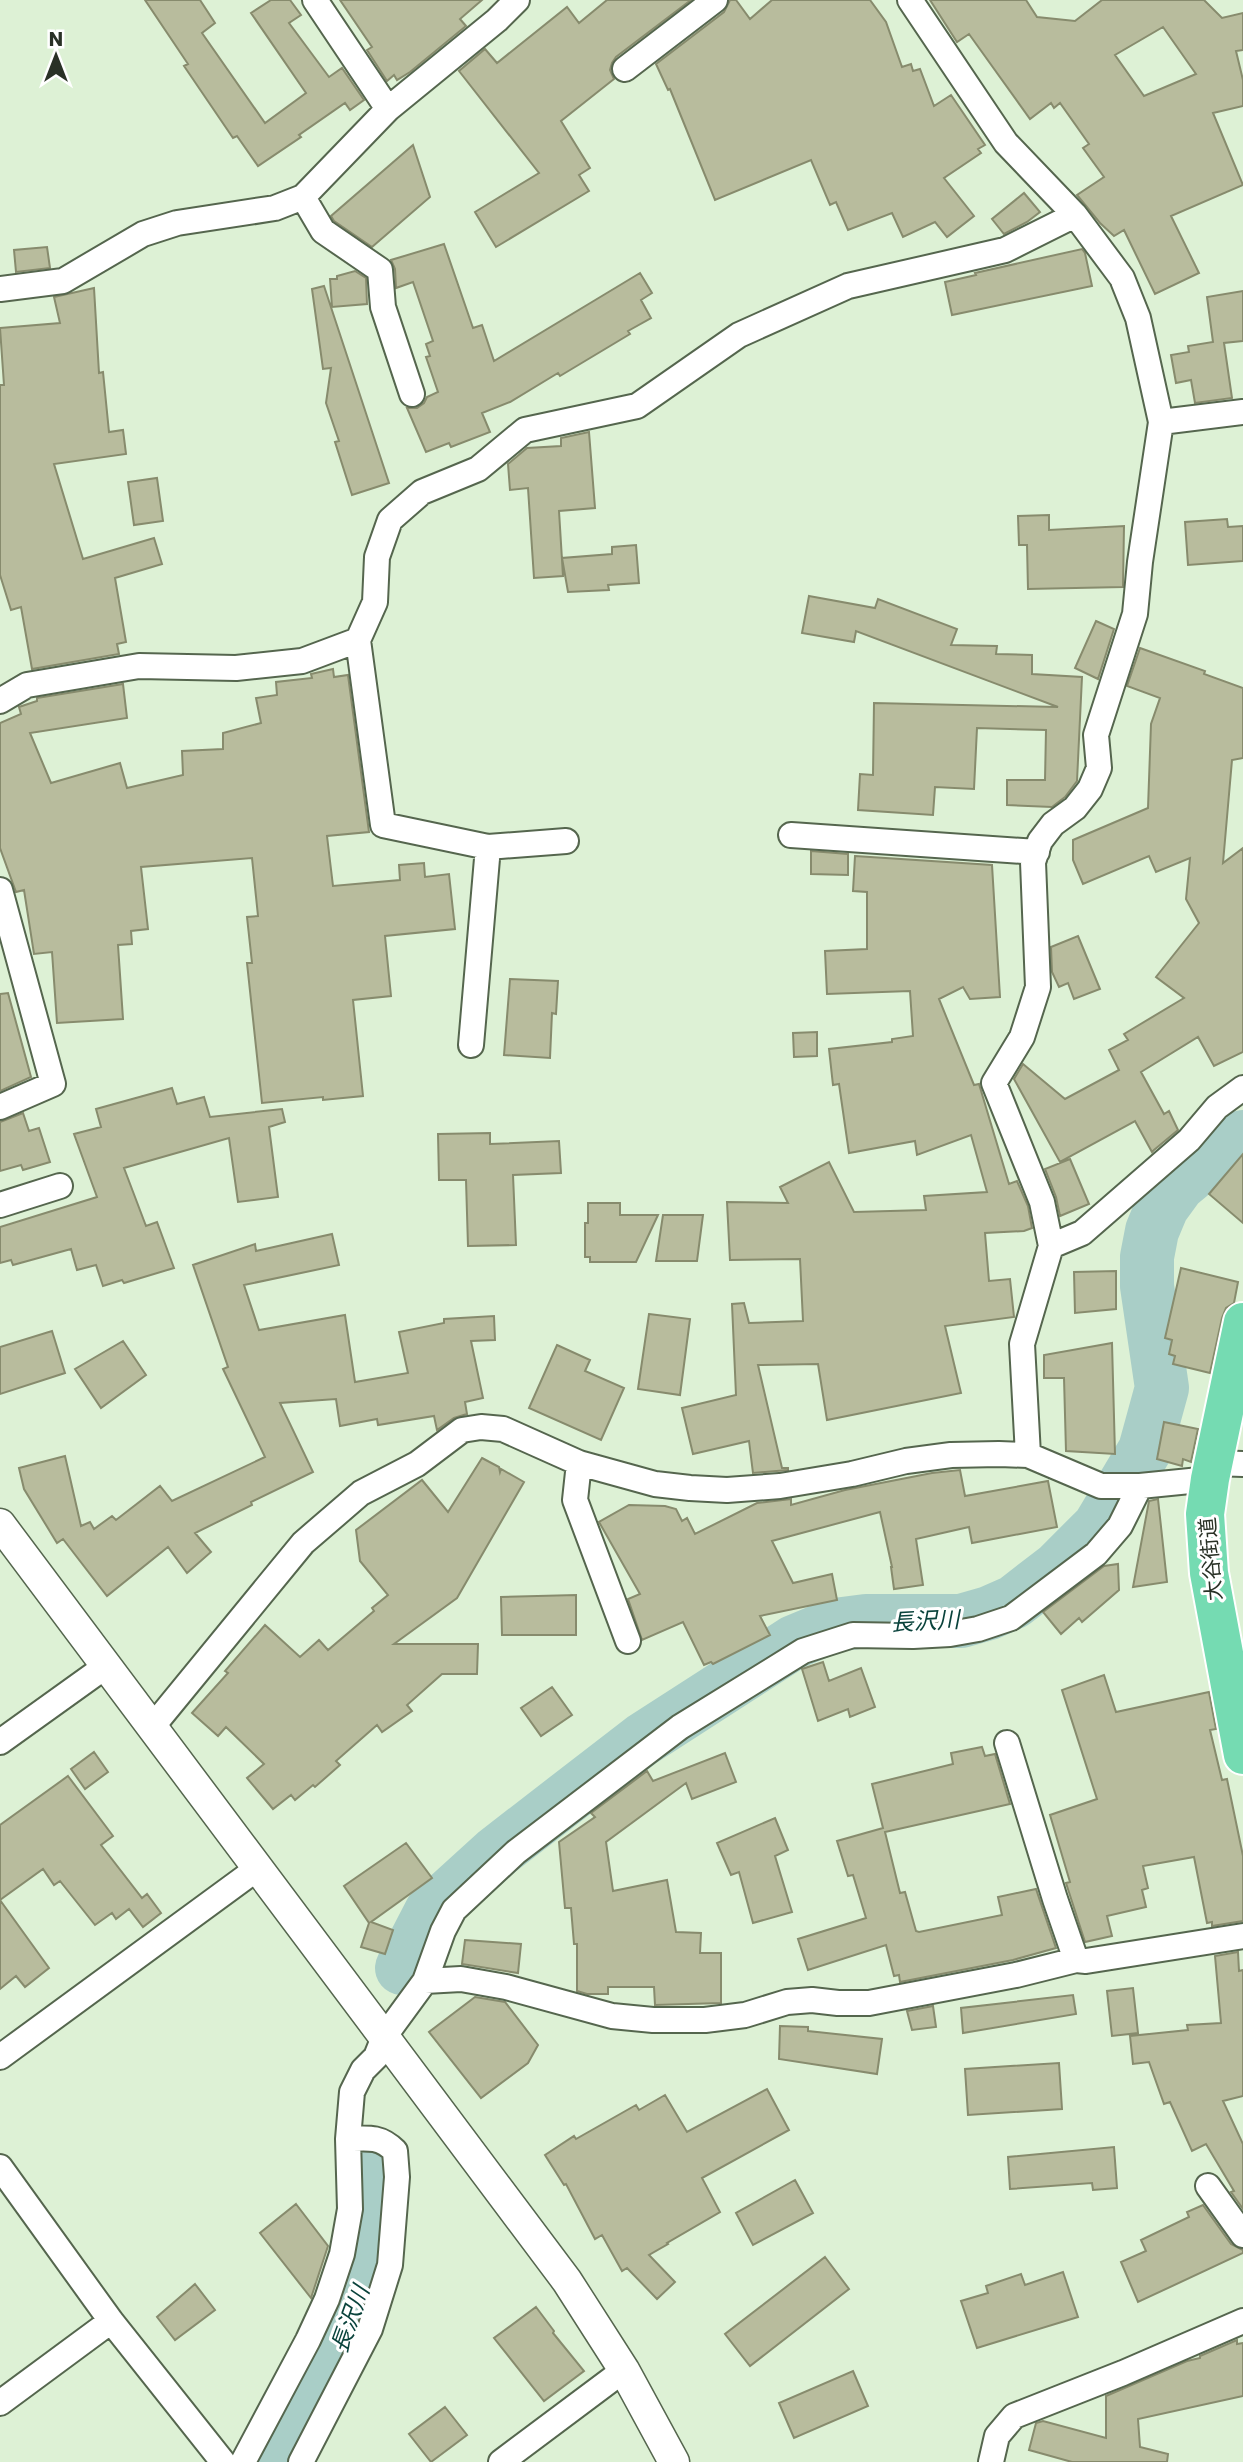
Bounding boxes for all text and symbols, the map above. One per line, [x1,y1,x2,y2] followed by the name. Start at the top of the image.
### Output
[21,21,91,91] north arrow
[49,26,63,53] text: N
[1192,1516,1229,1602] street label: 大谷街道
[890,1603,963,1639] water label: 長沢川
[323,2278,378,2357] water label: 長沢川

